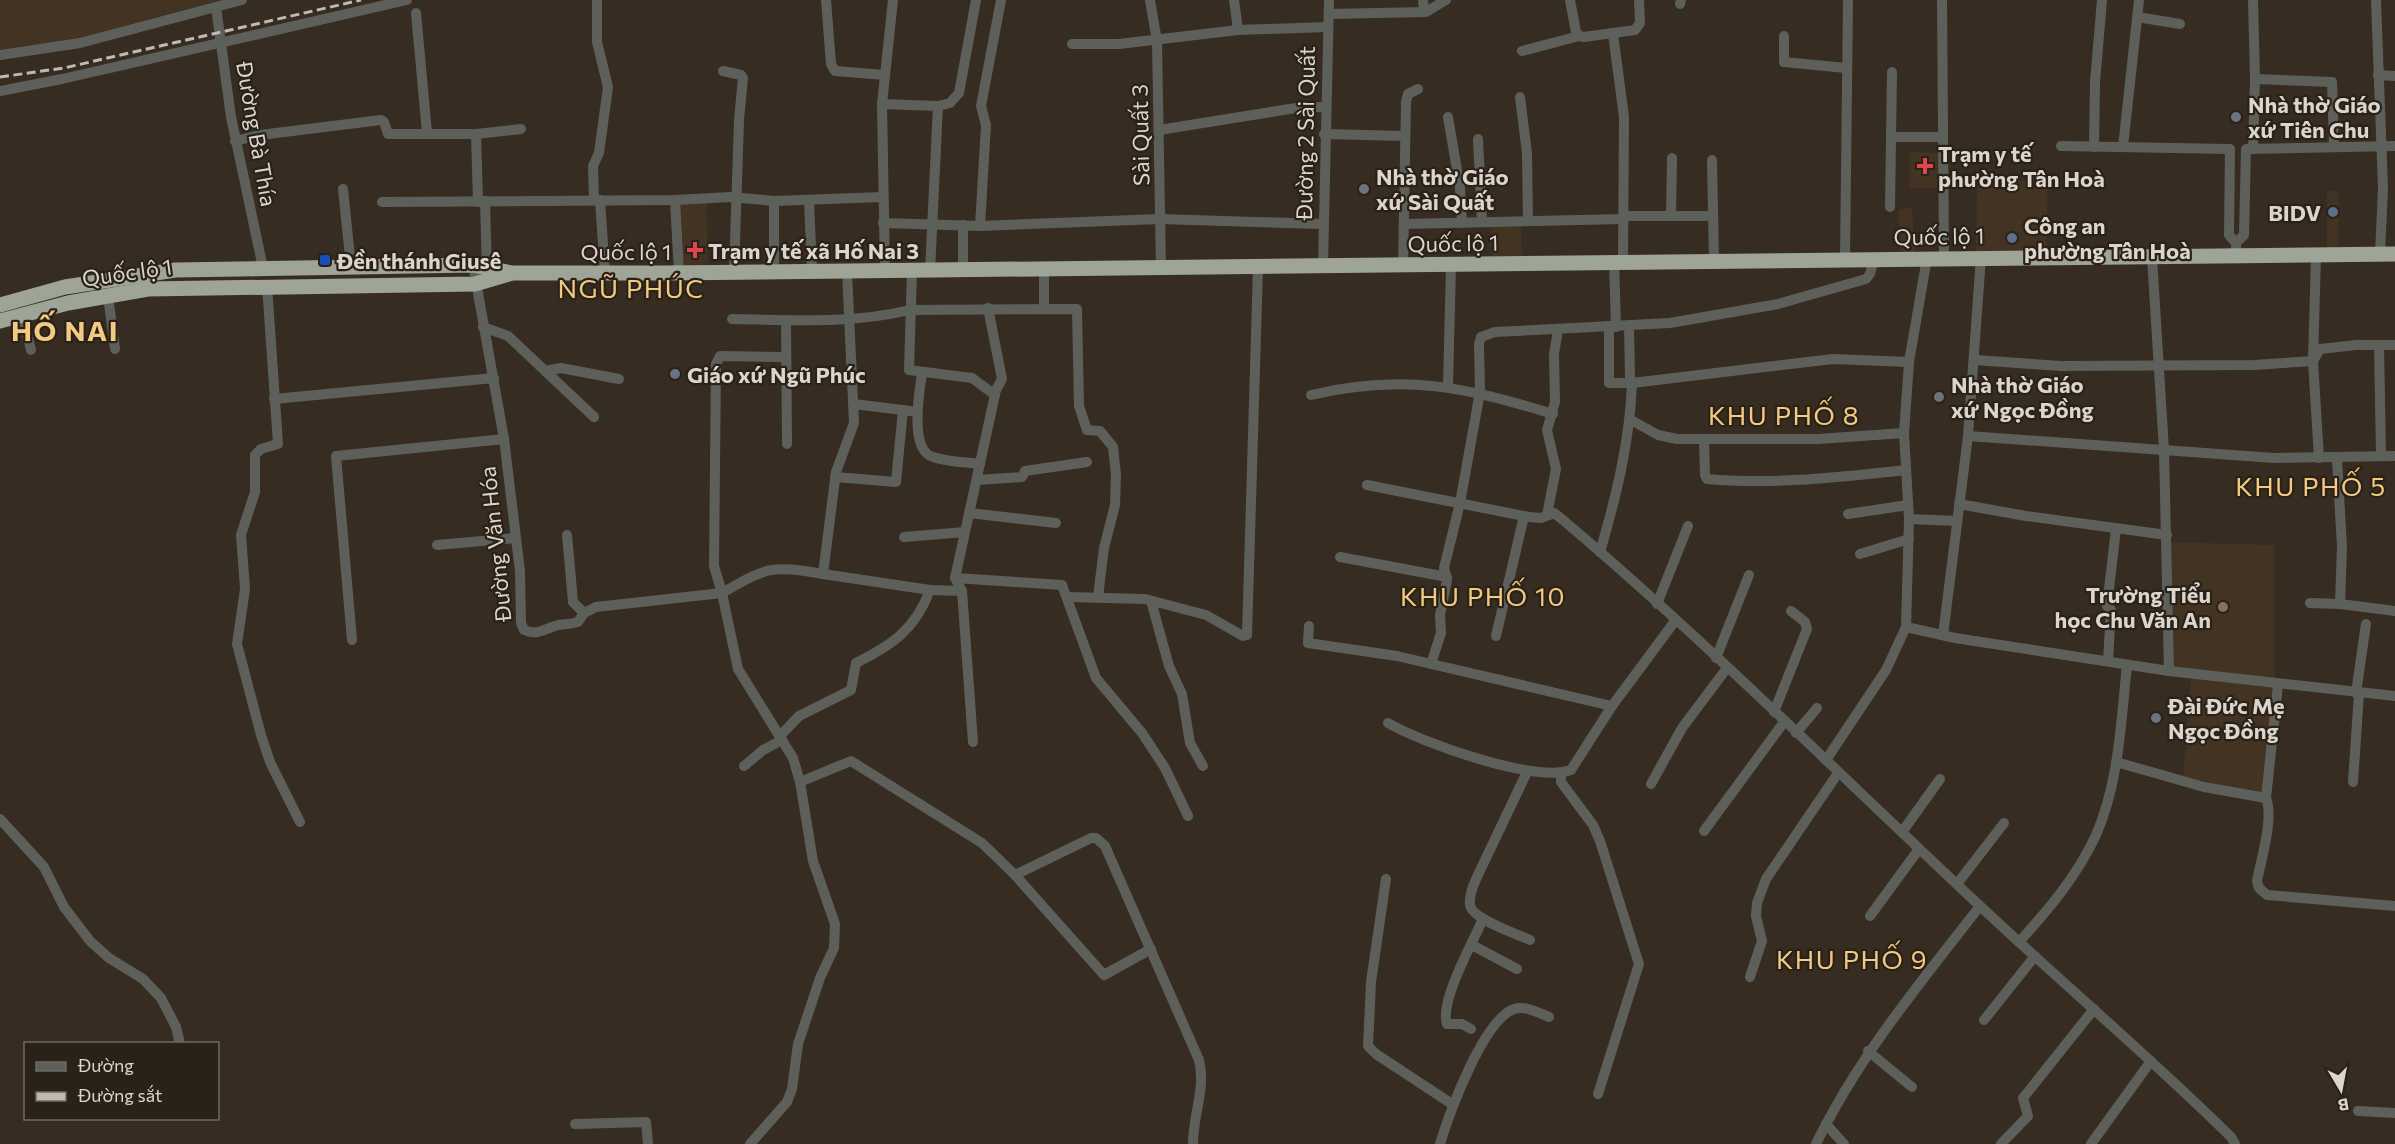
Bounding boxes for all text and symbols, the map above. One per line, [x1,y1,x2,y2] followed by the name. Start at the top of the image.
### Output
[1290,46,1320,221] street label: Đường 2 Sài Quất
[231,59,283,208] street label: Đường Bà Thía
[1126,84,1154,186] street label: Sài Quất 3
[2248,91,2381,143] place label: Nhà thờ Giáo xứ Tiên Chu
[2229,110,2243,124] marker: Nhà thờ Giáo xứ Tiên Chu
[1938,140,2105,192] place label: Trạm y tế phường Tân Hoà
[1916,157,1934,175] marker: Trạm y tế phường Tân Hoà
[1376,163,1509,215] place label: Nhà thờ Giáo xứ Sài Quất
[1357,182,1371,196] marker: Nhà thờ Giáo xứ Sài Quất
[2268,199,2321,226] place label: BIDV
[2326,205,2340,219] marker: BIDV
[2024,212,2191,264] place label: Công an phường Tân Hoà
[1893,222,1985,250] street label: Quốc lộ 1
[1407,229,1499,257] street label: Quốc lộ 1
[2005,231,2019,245] marker: Công an phường Tân Hoà
[708,237,919,264] place label: Trạm y tế xã Hố Nai 3
[581,238,671,265] street label: Quốc lộ 1
[686,241,704,259] marker: Trạm y tế xã Hố Nai 3
[336,247,501,274] place label: Đền thánh Giusê
[80,252,174,292] street label: Quốc lộ 1
[318,253,332,267] marker: Đền thánh Giusê
[557,272,705,303] district label: NGŨ PHÚC
[11,310,119,347] district label: HỐ NAI
[687,361,866,388] place label: Giáo xứ Ngũ Phúc
[668,367,682,381] marker: Giáo xứ Ngũ Phúc
[1951,371,2094,423] place label: Nhà thờ Giáo xứ Ngọc Đồng
[1932,390,1946,404] marker: Nhà thờ Giáo xứ Ngọc Đồng
[1708,396,1860,430] district label: KHU PHỐ 8
[473,465,517,624] street label: Đường Văn Hóa
[2235,467,2387,501] district label: KHU PHỐ 5
[1400,577,1566,611] district label: KHU PHỐ 10
[2054,581,2211,633] place label: Trường Tiểu học Chu Văn An
[2216,600,2230,614] marker: Trường Tiểu học Chu Văn An
[2167,692,2285,744] place label: Đài Đức Mẹ Ngọc Đồng
[2149,711,2163,725] marker: Đài Đức Mẹ Ngọc Đồng
[1776,940,1928,974] district label: KHU PHỐ 9
[24,1042,219,1120] legend
[77,1054,134,1076] text: Đường
[2311,1060,2371,1120] north arrow
[77,1084,162,1106] text: Đường sắt
[2336,1095,2351,1116] text: B

